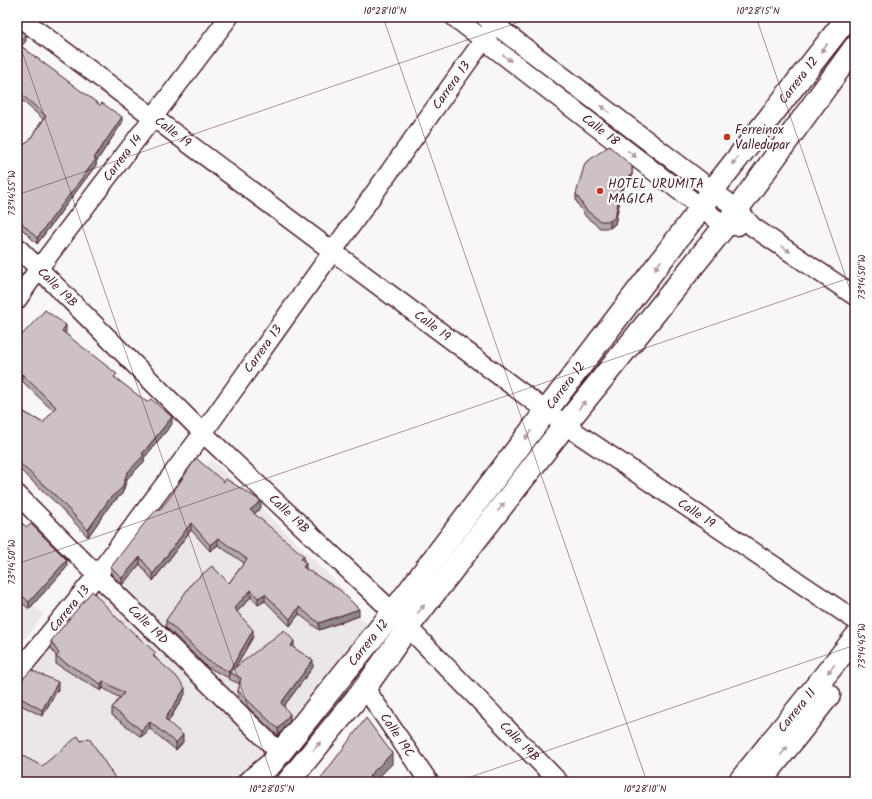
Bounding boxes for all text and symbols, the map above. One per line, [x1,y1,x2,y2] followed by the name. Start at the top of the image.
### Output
[363,3,407,19] text: 10°28'10"N
[736,3,780,19] text: 10°28'15"N
[820,42,829,53] one-way arrow
[773,52,824,109] street label: Carrera 12
[501,53,512,62] one-way arrow
[427,57,476,114] street label: Carrera 13
[600,105,611,113] one-way arrow
[577,108,624,152] street label: Calle 18
[150,111,196,153] street label: Calle 19
[735,120,790,156] place label: Ferreinox Valledupar
[97,129,147,186] street label: Carrera 14
[722,132,732,142] marker: Ferreinox Valledupar
[627,150,638,159] one-way arrow
[731,156,740,167] one-way arrow
[4,170,20,216] text: 73°14'55"W
[608,174,704,210] place label: HOTEL URUMITA MAGICA
[595,186,605,196] marker: HOTEL URUMITA MAGICA
[780,245,791,253] one-way arrow
[854,254,870,300] text: 73°14'50"W
[653,260,662,271] one-way arrow
[32,262,82,312] street label: Calle 19B
[409,305,456,347] street label: Calle 19
[238,320,288,378] street label: Carrera 13
[540,357,591,414] street label: Carrera 12
[577,399,586,410] one-way arrow
[524,430,532,441] one-way arrow
[263,489,314,539] street label: Calle 19B
[673,493,720,534] street label: Calle 19
[497,501,506,512] one-way arrow
[4,539,20,585] text: 73°14'50"W
[44,581,95,637] street label: Carrera 13
[123,600,173,650] street label: Calle 19D
[417,604,426,615] one-way arrow
[343,614,394,671] street label: Carrera 12
[854,623,870,669] text: 73°14'45"W
[826,663,835,674] one-way arrow
[772,683,821,737] street label: Carrera 11
[374,709,420,762] street label: Calle 19C
[494,716,544,767] street label: Calle 19B
[313,741,322,752] one-way arrow
[779,746,788,757] one-way arrow
[249,781,295,797] text: 10°28'05"N
[623,781,667,797] text: 10°28'10"N

